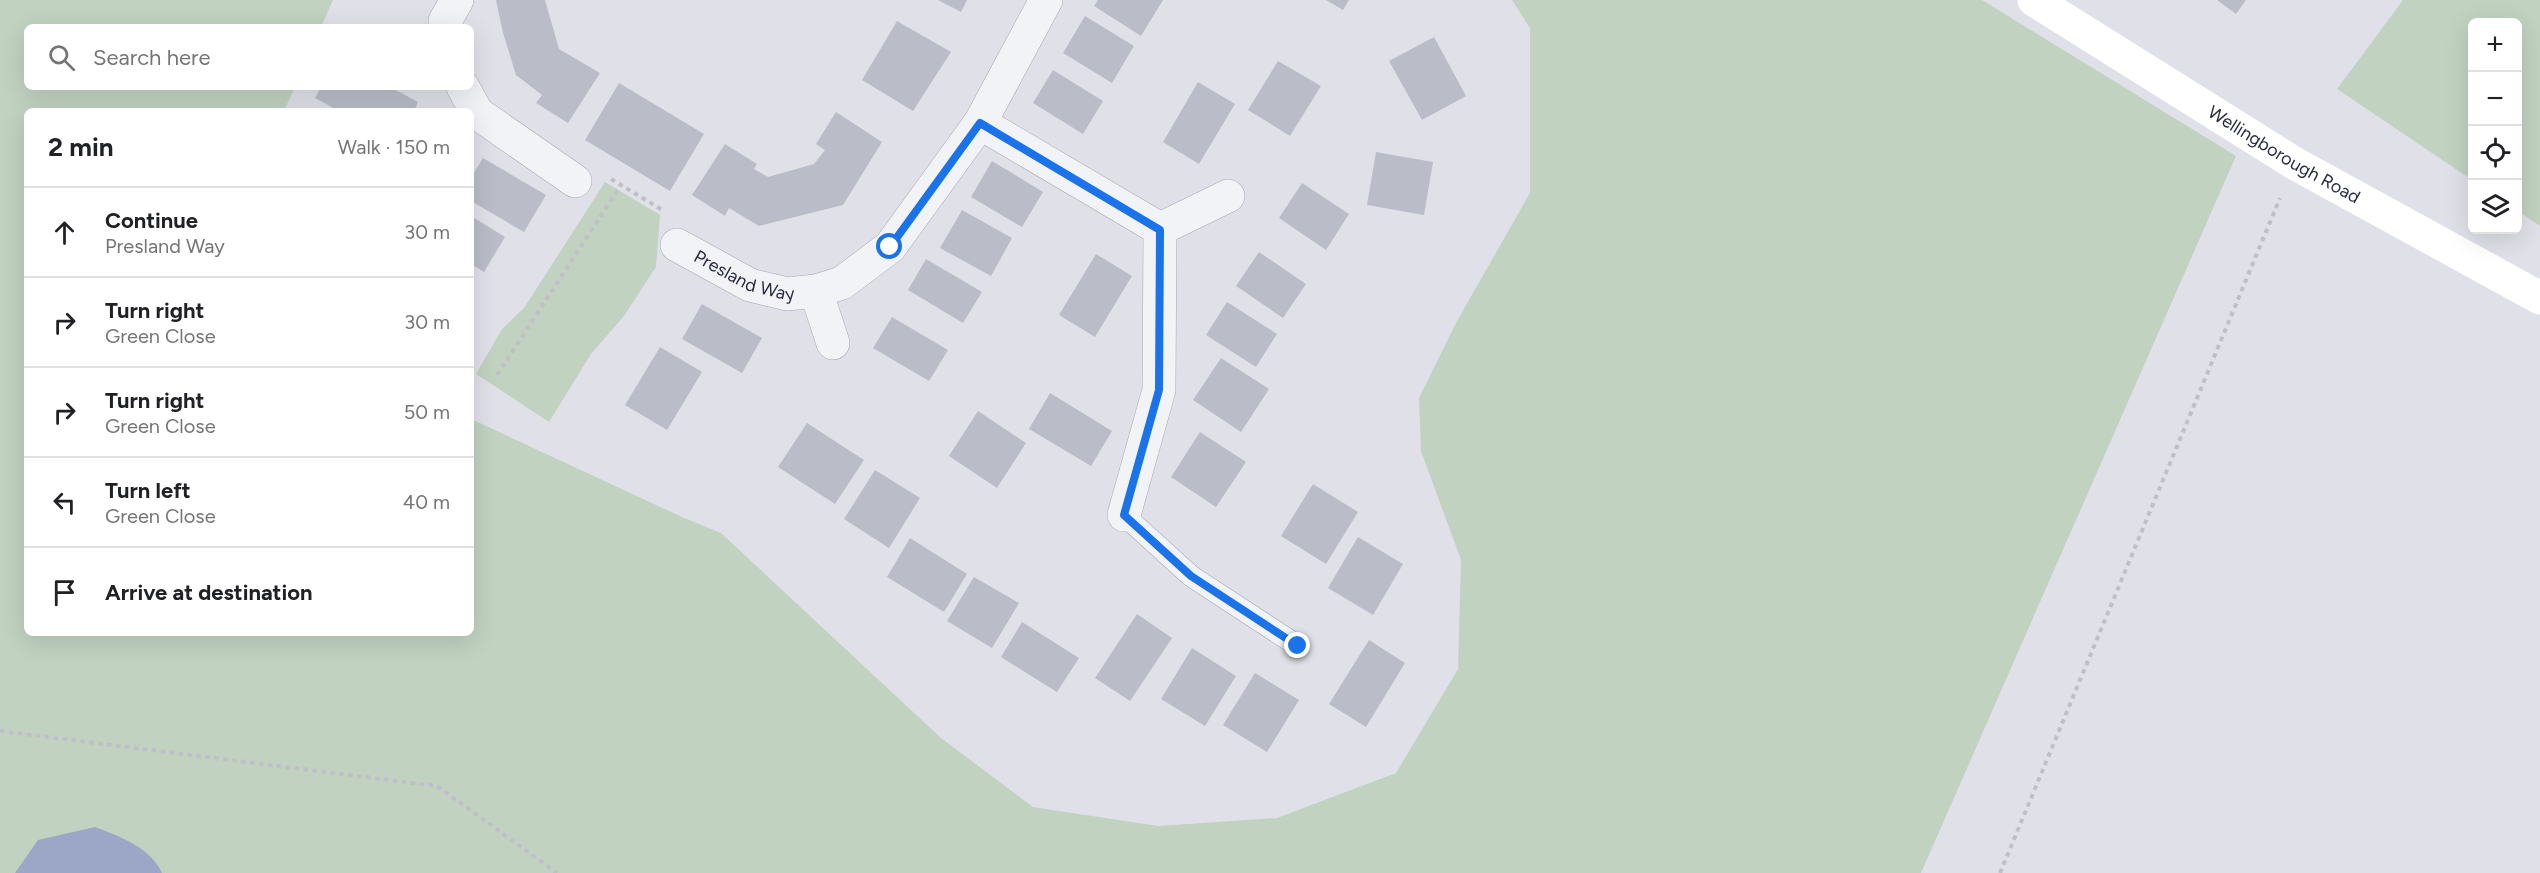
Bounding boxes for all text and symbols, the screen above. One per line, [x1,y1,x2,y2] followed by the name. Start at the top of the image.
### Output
[2468,18,2522,234] map controls
[2468,18,2522,72] button: +
[24,24,474,90] search box
[45,41,78,74] icon: search
[93,44,211,71] text: Search here
[2468,72,2522,126] button: −
[2204,101,2364,208] street label: Wellingborough Road
[2468,126,2522,180] button: locate
[48,131,114,163] text: 2 min
[338,135,450,159] text: Walk · 150 m
[2468,180,2522,234] button: layers
[105,207,198,234] text: Continue
[48,216,81,249] icon: ahead
[404,220,450,244] text: 30 m
[876,233,902,259] route start
[105,234,225,258] text: Presland Way
[690,245,796,305] street label: Presland Way
[105,297,204,324] text: Turn right
[48,306,81,339] icon: right
[404,310,450,334] text: 30 m
[105,324,216,348] text: Green Close
[105,387,204,414] text: Turn right
[48,396,81,429] icon: right
[404,400,450,424] text: 50 m
[105,414,216,438] text: Green Close
[105,477,191,504] text: Turn left
[48,486,81,519] icon: left
[403,490,450,514] text: 40 m
[105,504,216,528] text: Green Close
[48,576,81,609] icon: arrive
[105,579,313,606] text: Arrive at destination
[1284,632,1310,658] route end

